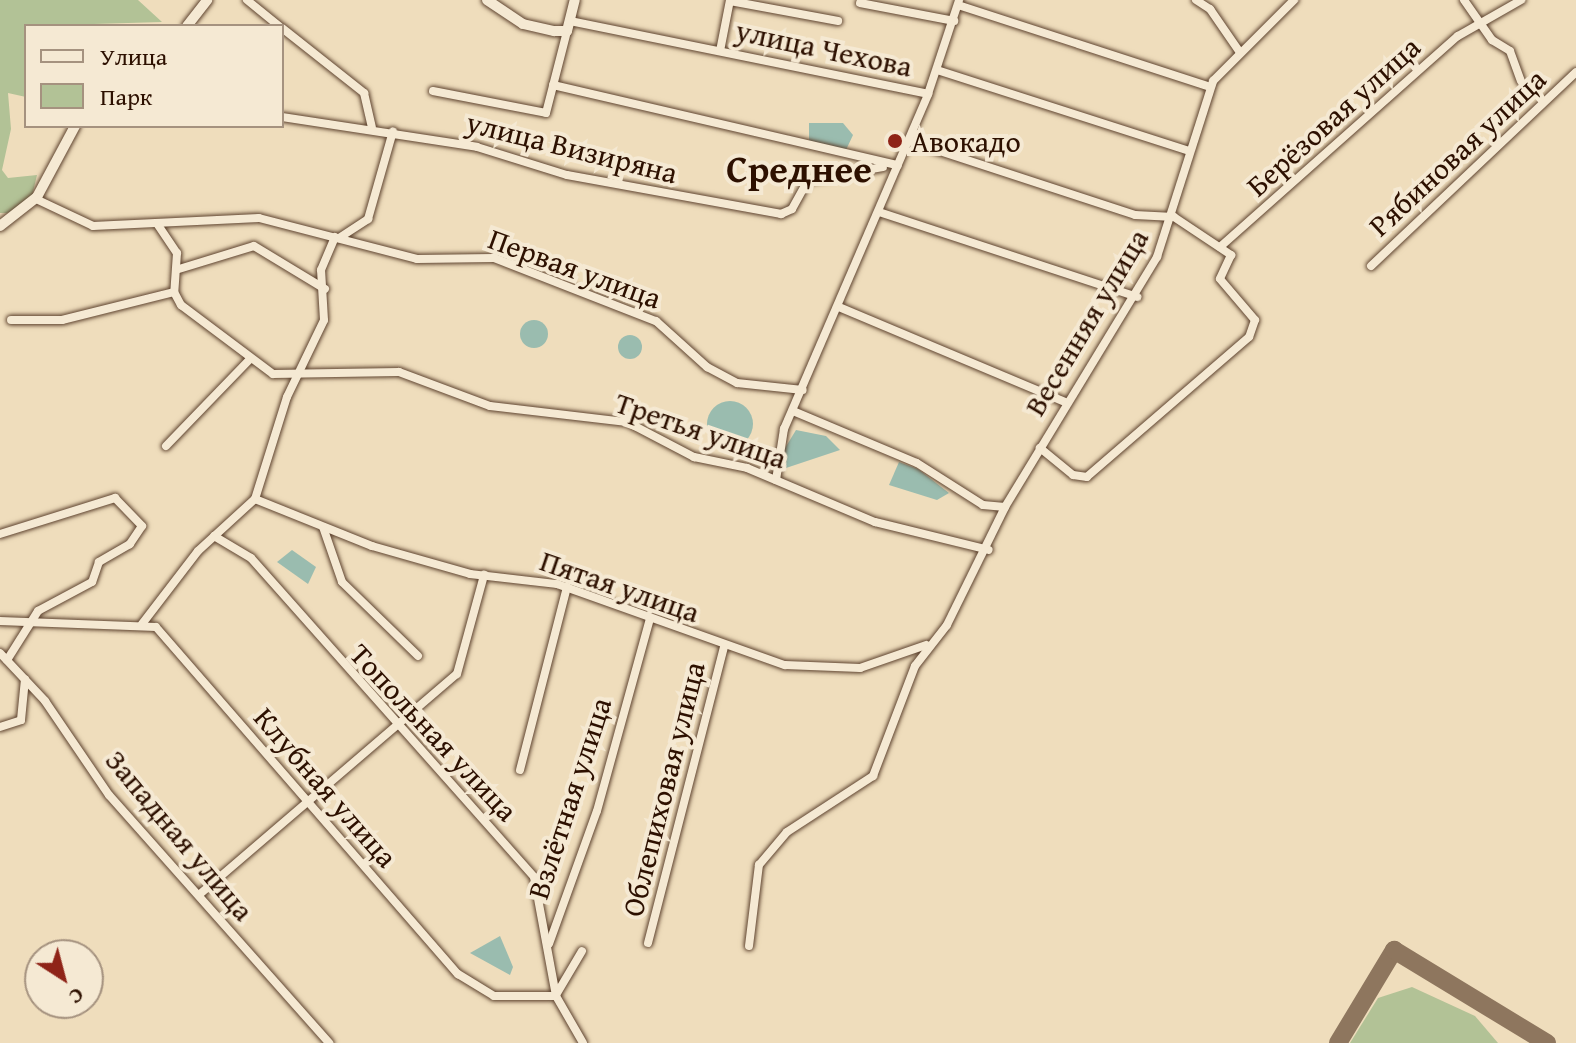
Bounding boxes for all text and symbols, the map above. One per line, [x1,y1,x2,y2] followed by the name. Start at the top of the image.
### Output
[732,12,916,84] street label: улица Чехова
[24,24,284,128] legend
[1239,29,1427,203] street label: Берёзовая улица
[100,39,167,74] text: Улица
[1361,61,1553,243] street label: Рябиновая улица
[100,79,152,114] text: Парк
[463,103,681,191] street label: улица Визиряна
[911,123,1021,159] place label: Авокадо
[886,132,904,150] marker: Авокадо
[726,146,872,192] district label: Среднее
[484,220,666,316] street label: Первая улица
[1016,222,1156,422] street label: Весенняя улица
[611,384,791,476] street label: Третья улица
[536,542,704,630] street label: Пятая улица
[343,636,525,828] street label: Топольная улица
[614,658,712,920] street label: Облепиховая улица
[520,693,618,903] street label: Взлётная улица
[247,700,405,874] street label: Клубная улица
[98,742,262,928] street label: Западная улица
[24,939,104,1019] north arrow
[62,980,91,1013] text: С

